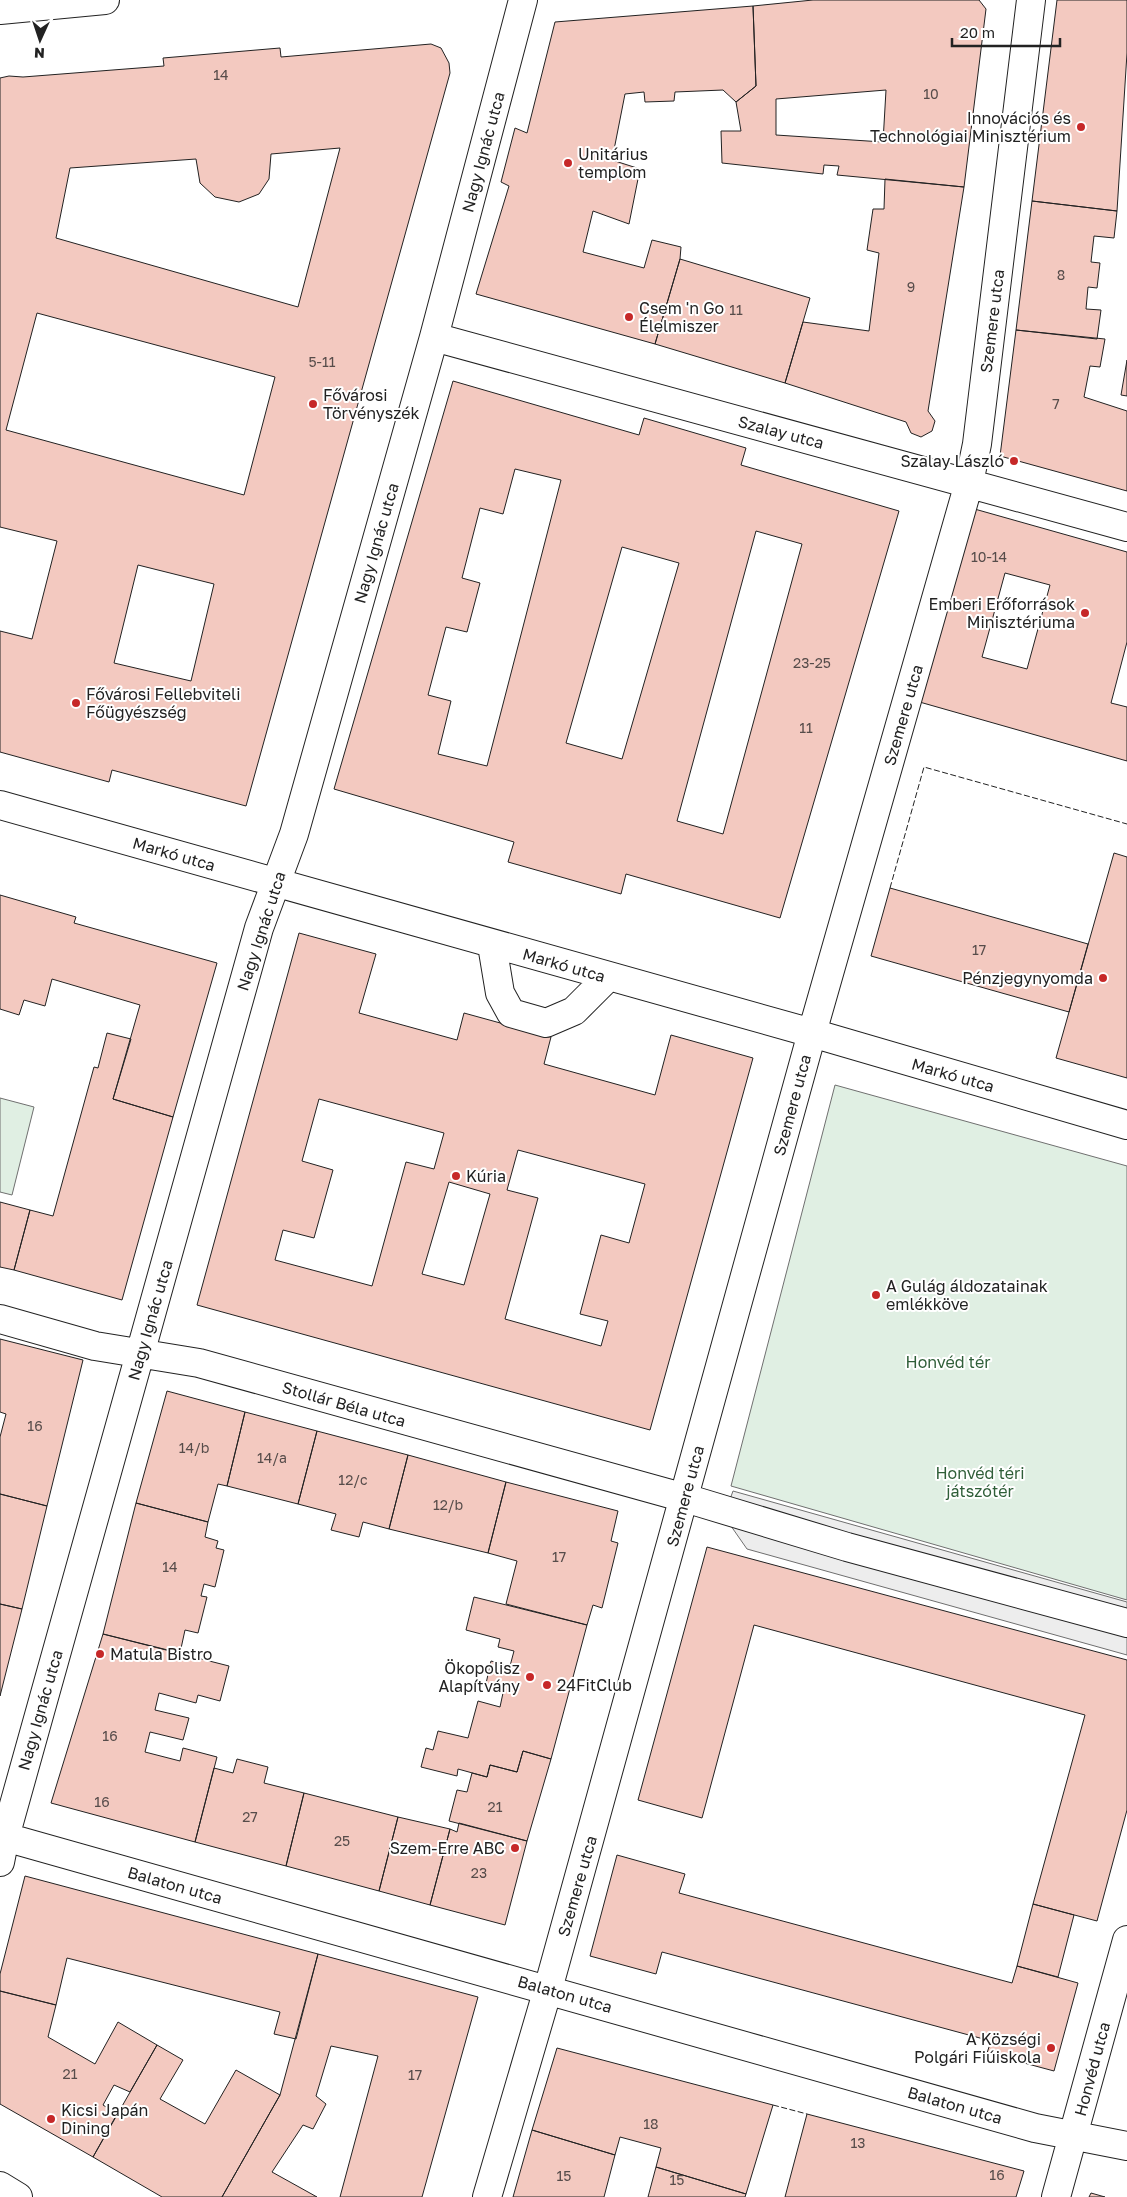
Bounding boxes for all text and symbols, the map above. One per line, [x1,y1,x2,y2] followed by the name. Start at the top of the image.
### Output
[15,15,65,65] north arrow
[952,15,1060,47] scale bar
[960,23,995,41] text: 20 m
[34,45,45,62] text: N
[213,66,229,83] house number: 14
[923,85,939,102] house number: 10
[457,89,509,215] street label: Nagy Ignác utca
[870,108,1071,146] place label: Innovációs és Technológiai Minisztérium
[1075,121,1087,133] marker: Innovációs és Technológiai Minisztérium
[578,144,648,182] place label: Unitárius templom
[562,157,574,169] marker: Unitárius templom
[1057,266,1065,283] house number: 8
[976,268,1008,374] street label: Szemere utca
[907,278,915,295] house number: 9
[639,298,724,336] place label: Csem 'n Go Élelmiszer
[729,301,743,318] house number: 11
[623,311,635,323] marker: Csem 'n Go Élelmiszer
[308,353,336,370] house number: 5-11
[323,385,420,423] place label: Fővárosi Törvényszék
[1052,395,1060,412] house number: 7
[307,398,319,410] marker: Fővárosi Törvényszék
[736,411,826,453] street label: Szalay utca
[900,451,1004,471] place label: Szalay László
[1008,455,1020,467] marker: Szalay László
[349,480,403,606] street label: Nagy Ignác utca
[971,548,1007,565] house number: 10-14
[928,594,1075,632] place label: Emberi Erőforrások Minisztériuma
[1079,607,1091,619] marker: Emberi Erőforrások Minisztériuma
[793,654,831,671] house number: 23-25
[879,662,927,768] street label: Szemere utca
[86,684,240,722] place label: Fővárosi Fellebviteli Főügyészség
[70,697,82,709] marker: Fővárosi Fellebviteli Főügyészség
[799,719,813,736] house number: 11
[130,833,218,875] street label: Markó utca
[232,869,290,993] street label: Nagy Ignác utca
[972,941,986,958] house number: 17
[520,944,608,986] street label: Markó utca
[962,968,1093,988] place label: Pénzjegynyomda
[1097,972,1109,984] marker: Pénzjegynyomda
[769,1052,815,1158] street label: Szemere utca
[909,1054,997,1096] street label: Markó utca
[466,1166,506,1186] place label: Kúria
[450,1170,462,1182] marker: Kúria
[123,1257,177,1383] street label: Nagy Ignác utca
[886,1276,1048,1314] place label: A Gulág áldozatainak emlékköve
[870,1289,882,1301] marker: A Gulág áldozatainak emlékköve
[906,1352,990,1372] park label: Honvéd tér
[280,1377,408,1431] street label: Stollár Béla utca
[27,1417,43,1434] house number: 16
[179,1439,209,1456] house number: 14/b
[662,1443,708,1549] street label: Szemere utca
[257,1449,287,1466] house number: 14/a
[935,1463,1025,1501] park label: Honvéd téri játszótér
[338,1471,368,1488] house number: 12/c
[433,1496,463,1513] house number: 12/b
[552,1548,566,1565] house number: 17
[162,1558,178,1575] house number: 14
[110,1644,212,1664] place label: Matula Bistro
[13,1647,67,1773] street label: Nagy Ignác utca
[94,1648,106,1660] marker: Matula Bistro
[439,1658,520,1696] place label: Ökopolisz Alapítvány
[524,1671,536,1683] marker: Ökopolisz Alapítvány
[557,1675,632,1695] place label: 24FitClub
[541,1679,553,1691] marker: 24FitClub
[102,1727,118,1744] house number: 16
[94,1793,110,1810] house number: 16
[488,1798,503,1815] house number: 21
[242,1808,258,1825] house number: 27
[334,1832,350,1849] house number: 25
[553,1833,601,1939] street label: Szemere utca
[390,1838,505,1858] place label: Szem-Erre ABC
[509,1842,521,1854] marker: Szem-Erre ABC
[125,1862,225,1908] street label: Balaton utca
[471,1864,487,1881] house number: 23
[515,1971,615,2017] street label: Balaton utca
[1070,2020,1114,2118] street label: Honvéd utca
[914,2029,1041,2067] place label: A Községi Polgári Fiúiskola
[1045,2042,1057,2054] marker: A Községi Polgári Fiúiskola
[63,2065,78,2082] house number: 21
[408,2066,422,2083] house number: 17
[905,2082,1005,2128] street label: Balaton utca
[61,2100,148,2138] place label: Kicsi Japán Dining
[45,2113,57,2125] marker: Kicsi Japán Dining
[643,2115,659,2132] house number: 18
[851,2134,865,2151] house number: 13
[989,2166,1005,2183] house number: 16
[557,2167,571,2184] house number: 15
[670,2171,684,2188] house number: 15

